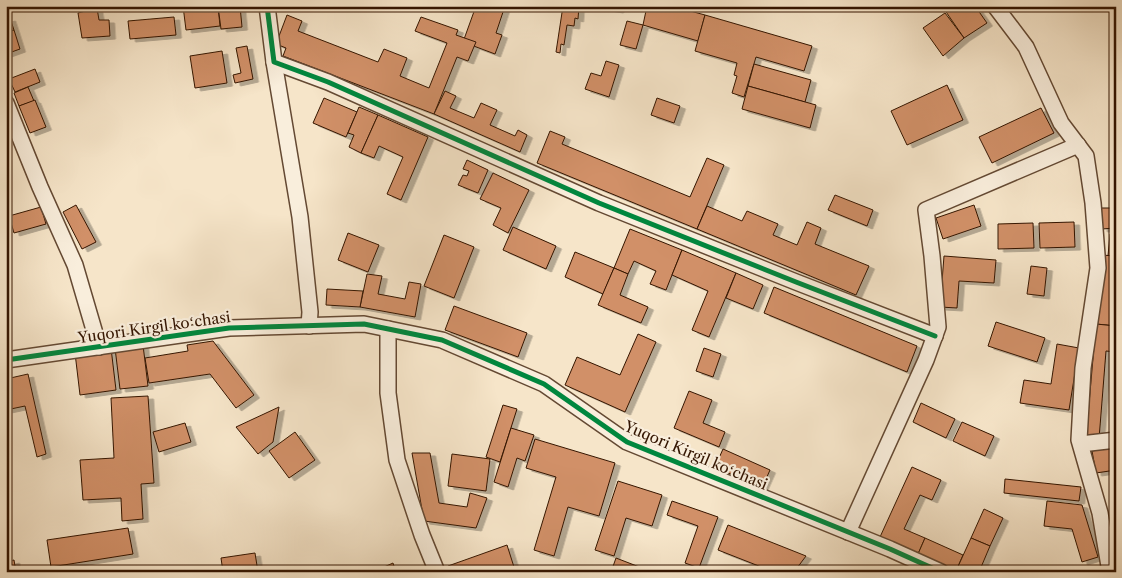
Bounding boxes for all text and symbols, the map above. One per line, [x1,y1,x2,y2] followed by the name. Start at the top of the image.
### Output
[76,307,232,347] street label: Yuqori Kirgil koʻchasi
[621,416,771,494] street label: Yuqori Kirgil koʻchasi

